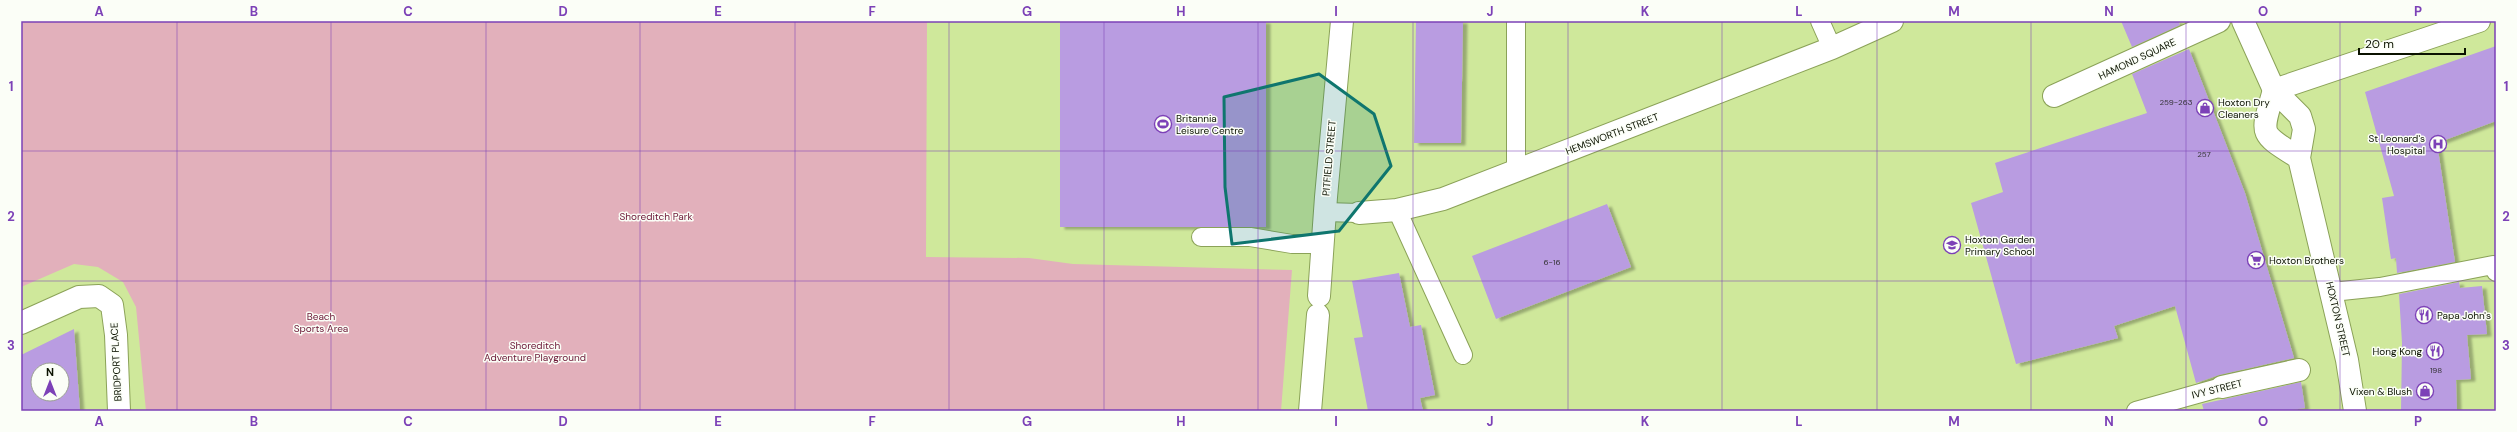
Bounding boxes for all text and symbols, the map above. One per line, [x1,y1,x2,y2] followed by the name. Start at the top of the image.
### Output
[94,3,104,20] text: A
[250,3,258,20] text: B
[403,3,413,20] text: C
[558,3,568,20] text: D
[714,3,722,20] text: E
[868,3,876,20] text: F
[1022,3,1032,20] text: G
[1176,3,1186,20] text: H
[1334,3,1338,20] text: I
[1486,3,1494,20] text: J
[1641,3,1650,20] text: K
[1795,3,1803,20] text: L
[1948,3,1960,20] text: M
[2104,3,2114,20] text: N
[2258,3,2268,20] text: O
[2414,3,2422,20] text: P
[2359,30,2465,56] scale bar
[2096,35,2178,83] street label: HAMOND SQUARE
[2365,36,2394,52] text: 20 m
[9,78,13,95] text: 1
[2504,78,2508,95] text: 1
[2218,96,2270,121] place label: Hoxton Dry Cleaners
[2160,97,2193,107] house number: 259-263
[2195,98,2215,118] shop icon: Hoxton Dry Cleaners
[1564,110,1661,158] street label: HEMSWORTH STREET
[1176,112,1244,137] place label: Britannia Leisure Centre
[1153,114,1173,134] sports icon: Britannia Leisure Centre
[1319,119,1339,196] street label: PITFIELD STREET
[2368,132,2425,157] place label: St Leonard's Hospital
[2428,134,2448,154] hospital icon: St Leonard's Hospital
[2197,149,2211,159] house number: 257
[7,208,15,225] text: 2
[2502,208,2510,225] text: 2
[620,210,693,223] park label: Shoreditch Park
[1965,233,2035,258] place label: Hoxton Garden Primary School
[1942,235,1962,255] school or university icon: Hoxton Garden Primary School
[2246,250,2266,270] supermarket icon: Hoxton Brothers
[2269,254,2344,267] place label: Hoxton Brothers
[1544,257,1560,267] house number: 6-16
[2323,280,2353,358] street label: HOXTON STREET
[2414,305,2434,325] restaurant icon: Papa John's
[2437,309,2491,322] place label: Papa John's
[294,310,348,335] park label: Beach Sports Area
[107,322,125,402] street label: BRIDPORT PLACE
[7,337,15,354] text: 3
[2502,337,2510,354] text: 3
[484,339,586,364] park label: Shoreditch Adventure Playground
[2425,341,2445,361] restaurant icon: Hong Kong
[2373,345,2422,358] place label: Hong Kong
[30,362,70,402] north arrow
[46,365,54,379] text: N
[2430,365,2442,375] house number: 198
[2190,376,2244,402] street label: IVY STREET
[2415,381,2435,401] shop icon: Vixen & Blush
[2349,385,2412,398] place label: Vixen & Blush
[94,413,104,430] text: A
[250,413,258,430] text: B
[403,413,413,430] text: C
[558,413,568,430] text: D
[714,413,722,430] text: E
[868,413,876,430] text: F
[1022,413,1032,430] text: G
[1176,413,1186,430] text: H
[1334,413,1338,430] text: I
[1486,413,1494,430] text: J
[1641,413,1650,430] text: K
[1795,413,1803,430] text: L
[1948,413,1960,430] text: M
[2104,413,2114,430] text: N
[2258,413,2268,430] text: O
[2414,413,2422,430] text: P

